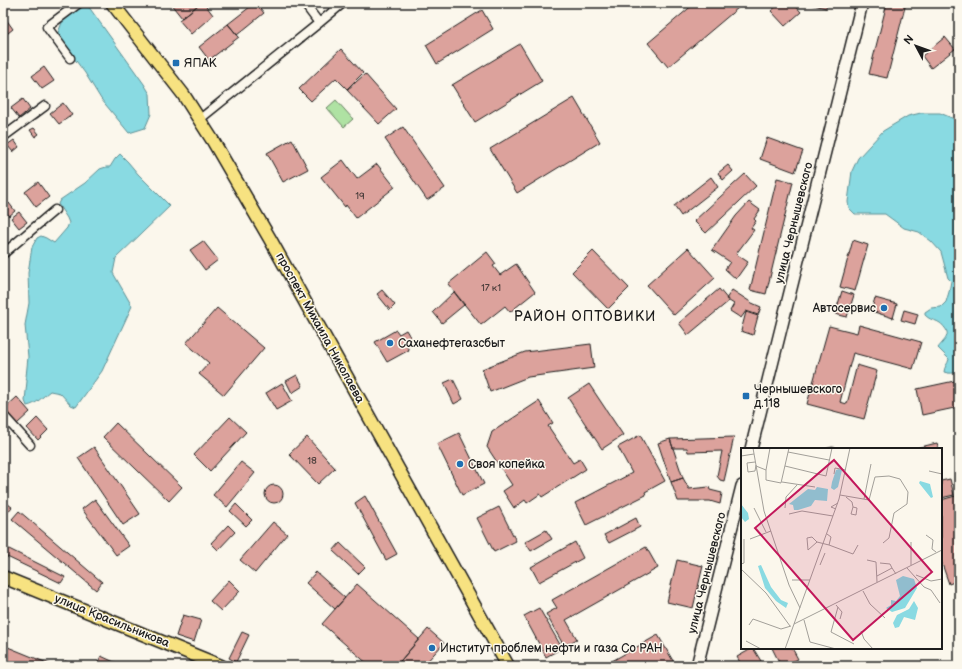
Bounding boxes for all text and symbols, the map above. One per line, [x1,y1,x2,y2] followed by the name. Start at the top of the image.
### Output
[896,26,936,66] north arrow
[901,32,916,47] text: N
[184,56,217,71] place label: ЯПАК
[171,58,181,68] marker: ЯПАК
[772,161,816,285] street label: улица Чернышевского
[355,190,365,202] house number: 19
[272,250,368,406] street label: проспект Михаила Николаева
[481,282,501,294] house number: 17 к1
[812,301,876,316] place label: Автосервис
[879,303,889,313] marker: Автосервис
[514,308,656,325] district label: РАЙОН ОПТОВИКИ
[398,336,506,351] place label: Саханефтегазсбыт
[385,338,395,348] marker: Саханефтегазсбыт
[754,382,842,411] place label: Чернышевского д.118
[741,391,751,401] marker: Чернышевского д.118
[741,448,942,649] inset map
[307,455,317,467] house number: 18
[468,457,545,472] place label: Своя копейка
[455,459,465,469] marker: Своя копейка
[685,511,729,635] street label: улица Чернышевского
[52,591,172,651] street label: улица Красильникова
[440,641,663,656] place label: Институт проблем нефти и газа Со РАН
[427,643,437,653] marker: Институт проблем нефти и газа Со РАН

